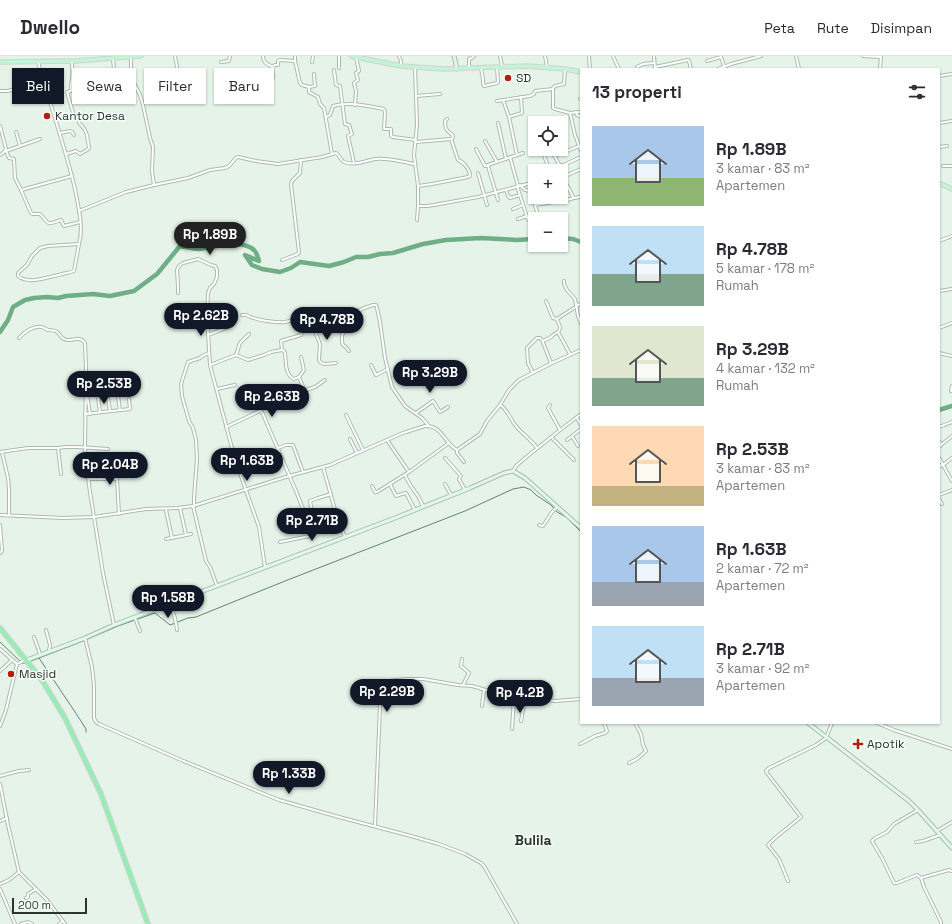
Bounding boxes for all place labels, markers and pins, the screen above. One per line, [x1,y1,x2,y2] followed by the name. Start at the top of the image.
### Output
[516,70,531,86] place label: SD
[503,73,513,83] marker: SD
[55,108,125,124] place label: Kantor Desa
[42,111,52,121] marker: Kantor Desa
[169,222,251,256] pin: Rp 1.89B
[160,303,242,337] pin: Rp 2.62B
[286,307,368,341] pin: Rp 4.78B
[389,360,471,394] pin: Rp 3.29B
[63,371,145,405] pin: Rp 2.53B
[231,384,313,418] pin: Rp 2.63B
[206,448,288,482] pin: Rp 1.63B
[69,452,151,486] pin: Rp 2.04B
[271,508,353,542] pin: Rp 2.71B
[127,585,209,619] pin: Rp 1.58B
[19,666,56,682] place label: Masjid
[6,669,16,679] marker: Masjid
[346,679,428,713] pin: Rp 2.29B
[483,680,557,714] pin: Rp 4.2B
[867,736,905,752] place label: Apotik
[852,738,864,750] marker: Apotik
[248,761,330,795] pin: Rp 1.33B

